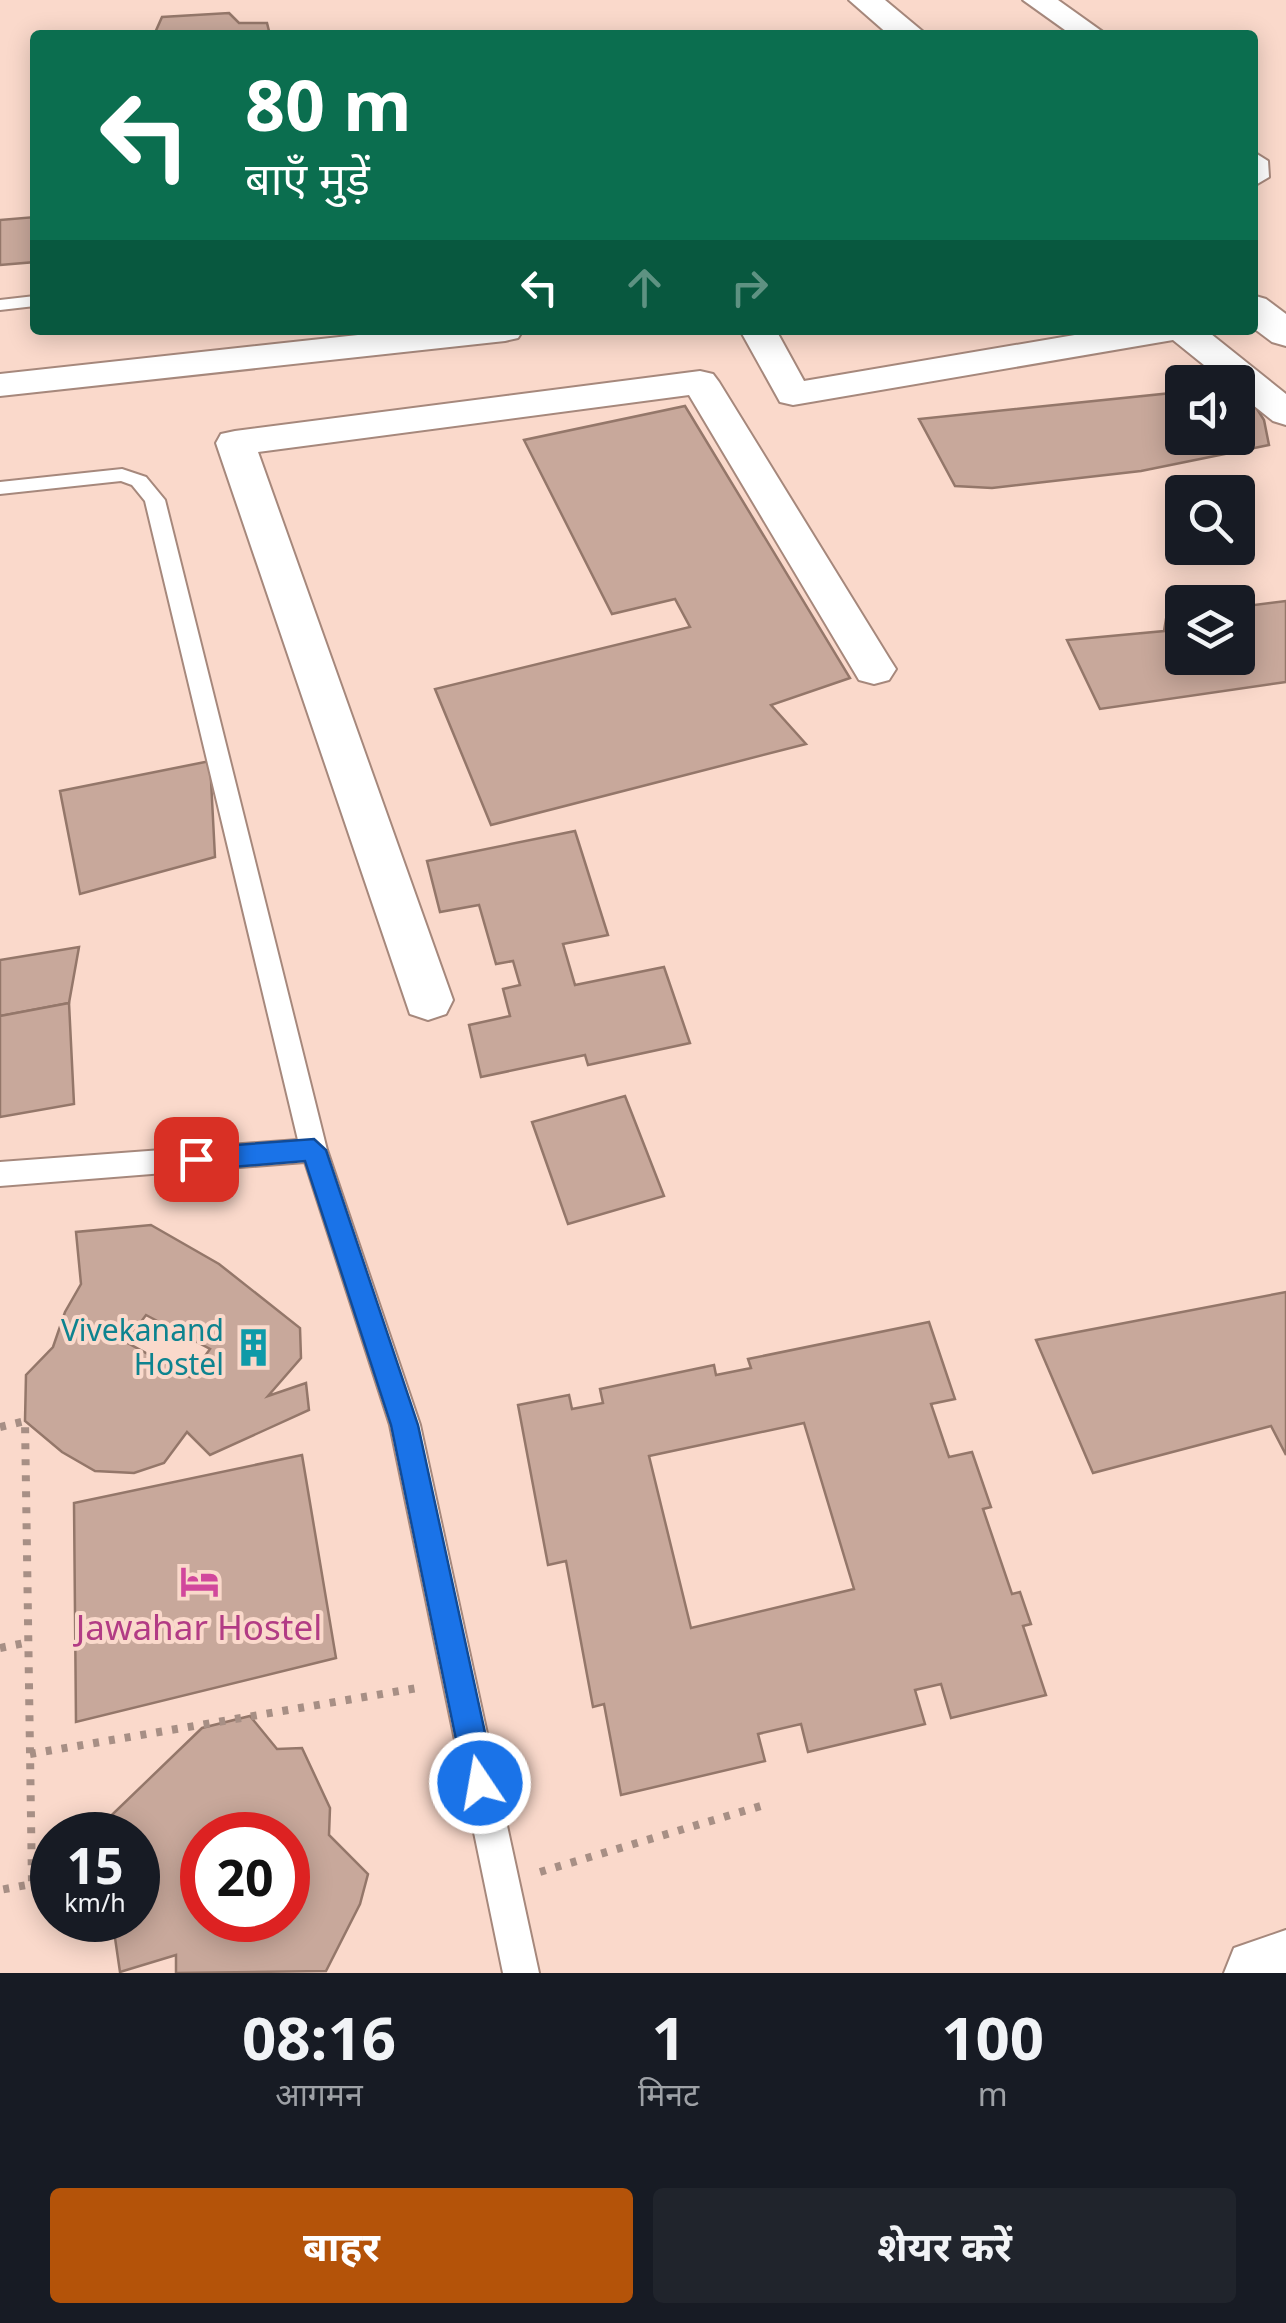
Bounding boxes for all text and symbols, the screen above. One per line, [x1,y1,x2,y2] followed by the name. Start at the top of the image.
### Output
[245,56,412,152] text: 80 m
[80,70,210,200] icon: left
[245,147,370,208] text: बाएँ मुड़ें
[512,260,567,315] icon: left
[617,260,672,315] icon: ahead
[722,260,777,315] icon: right
[1165,365,1255,675] map controls
[1165,365,1255,455] button: sound
[1165,475,1255,565] button: search
[1165,585,1255,675] button: layers
[154,1117,239,1202] pin
[169,1132,224,1187] icon: arrive
[61,1309,224,1384] place label: Vivekanand Hostel
[233,1327,275,1369] building icon: Vivekanand Hostel
[178,1560,220,1602] hotel icon: Jawahar Hostel
[73,1603,322,1650] place label: Jawahar Hostel
[428,1731,532,1835] position arrow
[180,1812,310,1942] speed limit sign: 20
[66,1831,124,1899] text: 15
[64,1885,126,1919] text: km/h
[242,1996,396,2078] text: 08:16
[651,1996,686,2078] text: 1
[941,1996,1044,2078] text: 100
[275,2072,363,2115] text: आगमन
[638,2072,699,2115] text: मिनट
[978,2072,1008,2115] text: m
[50,2188,633,2303] button: बाहर
[653,2188,1236,2303] button: शेयर करें

